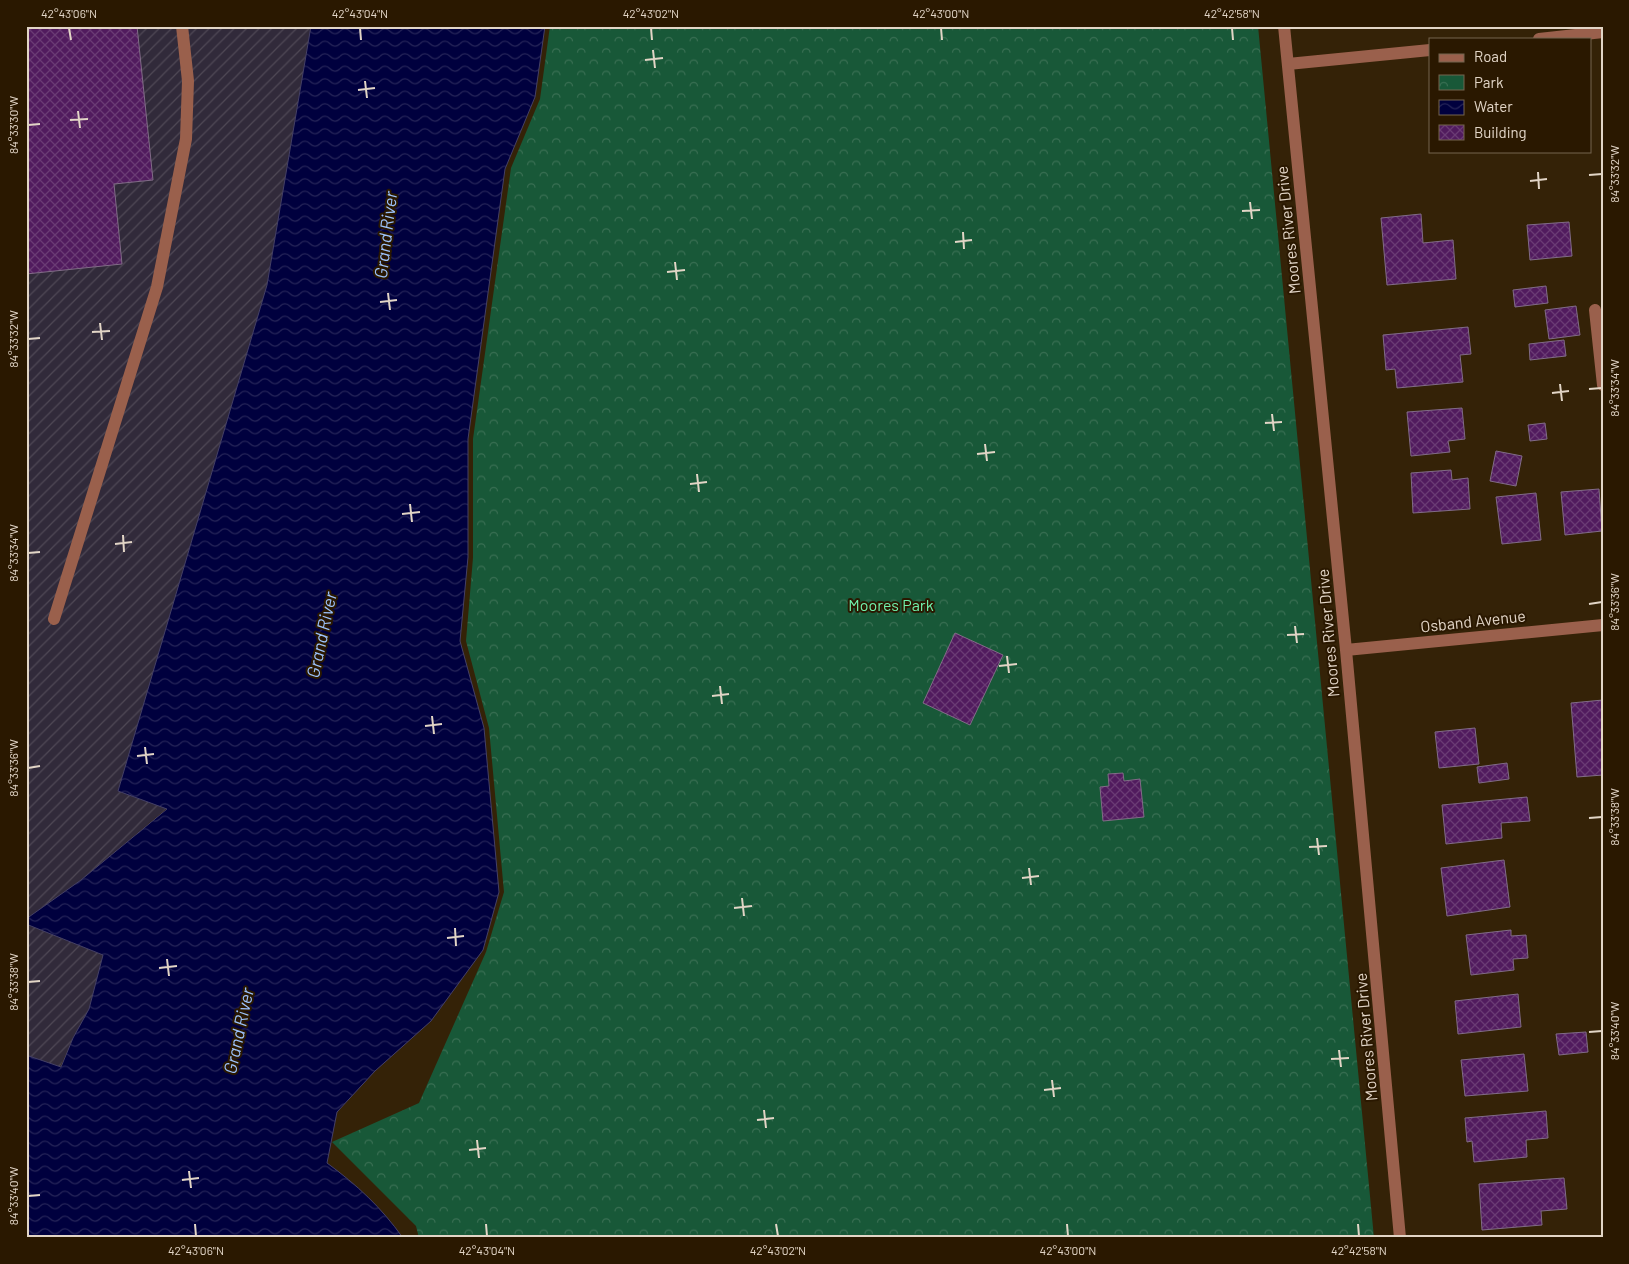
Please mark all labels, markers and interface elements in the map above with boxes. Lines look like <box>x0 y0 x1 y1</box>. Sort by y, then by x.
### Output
text: 42°43'06"N <box>41 6 97 20</box>
text: 42°43'04"N <box>332 6 388 20</box>
text: 42°43'02"N <box>623 6 679 20</box>
text: 42°43'00"N <box>913 6 969 20</box>
text: 42°42'58"N <box>1204 6 1260 20</box>
legend <box>1429 38 1592 152</box>
text: Road <box>1474 47 1507 65</box>
text: Park <box>1474 73 1504 91</box>
text: 84°33'30"W <box>6 96 20 154</box>
text: Water <box>1474 97 1513 115</box>
text: Building <box>1474 123 1527 141</box>
text: 84°33'32"W <box>1607 145 1621 203</box>
street label: Moores River Drive <box>1271 165 1304 295</box>
water label: Grand River <box>369 189 401 280</box>
text: 84°33'32"W <box>6 310 20 368</box>
text: 84°33'34"W <box>1607 359 1621 417</box>
text: 84°33'34"W <box>6 524 20 582</box>
street label: Moores River Drive <box>1312 568 1343 698</box>
text: 84°33'36"W <box>1607 573 1621 631</box>
water label: Grand River <box>301 589 341 680</box>
park label: Moores Park <box>848 595 934 614</box>
street label: Osband Avenue <box>1419 606 1527 635</box>
text: 84°33'36"W <box>6 739 20 797</box>
text: 84°33'38"W <box>1607 788 1621 846</box>
text: 84°33'38"W <box>6 953 20 1011</box>
street label: Moores River Drive <box>1350 972 1381 1102</box>
water label: Grand River <box>218 985 258 1076</box>
text: 84°33'40"W <box>1607 1001 1621 1060</box>
text: 84°33'40"W <box>6 1166 20 1225</box>
text: 42°43'06"N <box>168 1243 224 1257</box>
text: 42°43'04"N <box>459 1243 515 1257</box>
text: 42°43'02"N <box>750 1243 806 1257</box>
text: 42°43'00"N <box>1040 1243 1096 1257</box>
text: 42°42'58"N <box>1331 1243 1387 1257</box>

